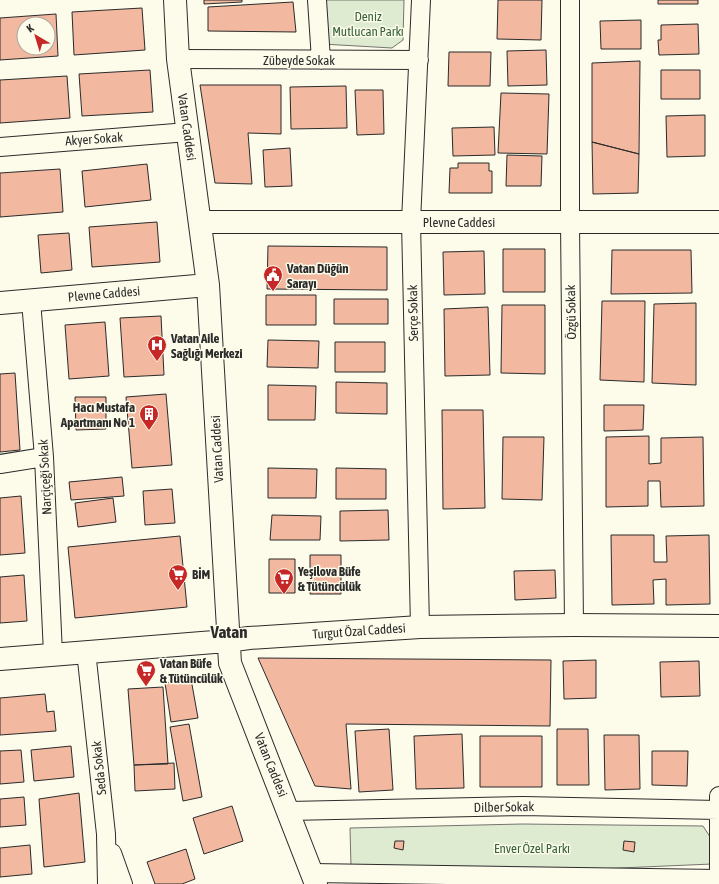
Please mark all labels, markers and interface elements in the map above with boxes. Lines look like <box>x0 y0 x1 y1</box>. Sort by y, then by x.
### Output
park label: Deniz Mutlucan Parkı <box>332 9 404 39</box>
north arrow <box>16 16 56 56</box>
text: K <box>24 21 36 35</box>
street label: Zübeyde Sokak <box>263 53 335 68</box>
street label: Vatan Caddesi <box>175 92 199 162</box>
street label: Akyer Sokak <box>65 129 124 149</box>
street label: Plevne Caddesi <box>423 215 495 230</box>
place label: Vatan Düğün Sarayı <box>286 261 349 291</box>
public building icon: Vatan Düğün Sarayı <box>262 264 284 292</box>
street label: Plevne Caddesi <box>67 283 141 305</box>
street label: Serçe Sokak <box>405 284 421 342</box>
street label: Özgü Sokak <box>563 284 579 340</box>
place label: Vatan Aile Sağlığı Merkezi <box>170 331 242 361</box>
hospital icon: Vatan Aile Sağlığı Merkezi <box>146 334 168 362</box>
place label: Hacı Mustafa Apartmanı No 1 <box>60 400 135 430</box>
building icon: Hacı Mustafa Apartmanı No 1 <box>138 403 160 431</box>
street label: Vatan Caddesi <box>208 415 226 483</box>
street label: Narçiçeği Sokak <box>36 439 54 515</box>
supermarket icon: BİM <box>167 563 189 591</box>
place label: Yeşilova Büfe & Tütüncülük <box>297 564 361 594</box>
place label: BİM <box>192 567 210 582</box>
supermarket icon: Yeşilova Büfe & Tütüncülük <box>273 567 295 595</box>
street label: Turgut Özal Caddesi <box>312 620 406 642</box>
district label: Vatan <box>210 622 247 642</box>
place label: Vatan Büfe & Tütüncülük <box>159 656 223 686</box>
supermarket icon: Vatan Büfe & Tütüncülük <box>135 659 157 687</box>
street label: Vatan Caddesi <box>251 731 291 799</box>
street label: Seda Sokak <box>89 740 109 796</box>
street label: Dilber Sokak <box>474 799 535 815</box>
park label: Enver Özel Parkı <box>494 841 570 856</box>

